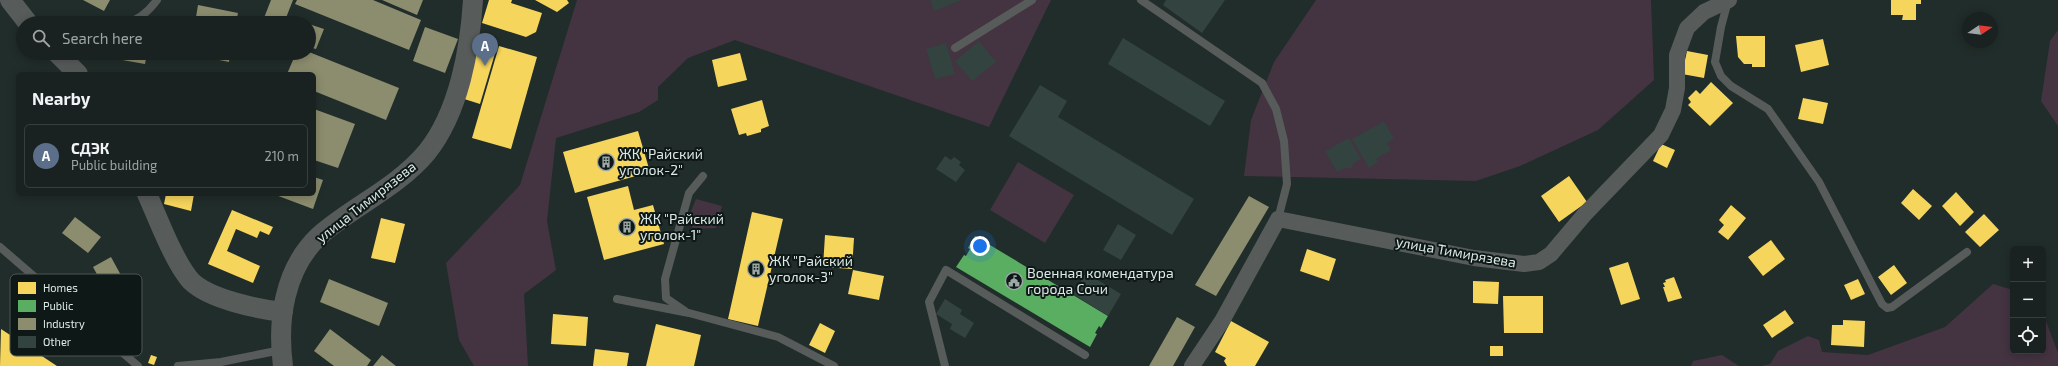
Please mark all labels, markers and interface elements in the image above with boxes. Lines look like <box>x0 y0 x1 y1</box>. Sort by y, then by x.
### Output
north arrow <box>1962 12 1998 48</box>
search box <box>16 16 316 60</box>
icon: search <box>30 27 52 49</box>
text: Search here <box>62 29 143 47</box>
pin: A <box>472 33 498 66</box>
text: Nearby <box>32 88 90 108</box>
text: СДЭК <box>71 139 109 157</box>
place label: ЖК "Райский уголок-2" <box>619 145 703 178</box>
text: A <box>42 148 50 164</box>
text: 210 m <box>264 148 299 164</box>
building icon: ЖК "Райский уголок-2" <box>596 152 616 172</box>
text: Public building <box>71 157 157 173</box>
street label: улица Тимирязева <box>312 157 419 246</box>
place label: ЖК "Райский уголок-1" <box>640 210 724 243</box>
building icon: ЖК "Райский уголок-1" <box>617 217 637 237</box>
street label: улица Тимирязева <box>1395 233 1518 270</box>
your location <box>970 236 990 256</box>
map controls <box>2010 246 2046 354</box>
button: + <box>2010 246 2046 282</box>
place label: ЖК "Райский уголок-3" <box>769 252 853 285</box>
building icon: ЖК "Райский уголок-3" <box>746 259 766 279</box>
place label: Военная комендатура города Сочи <box>1027 264 1174 297</box>
public building icon: Военная комендатура города Сочи <box>1004 271 1024 291</box>
legend <box>10 274 142 356</box>
text: Homes <box>43 281 78 294</box>
button: − <box>2010 282 2046 318</box>
text: Public <box>43 299 73 312</box>
text: Industry <box>43 317 85 330</box>
button: locate <box>2010 318 2046 354</box>
text: Other <box>43 335 72 348</box>

